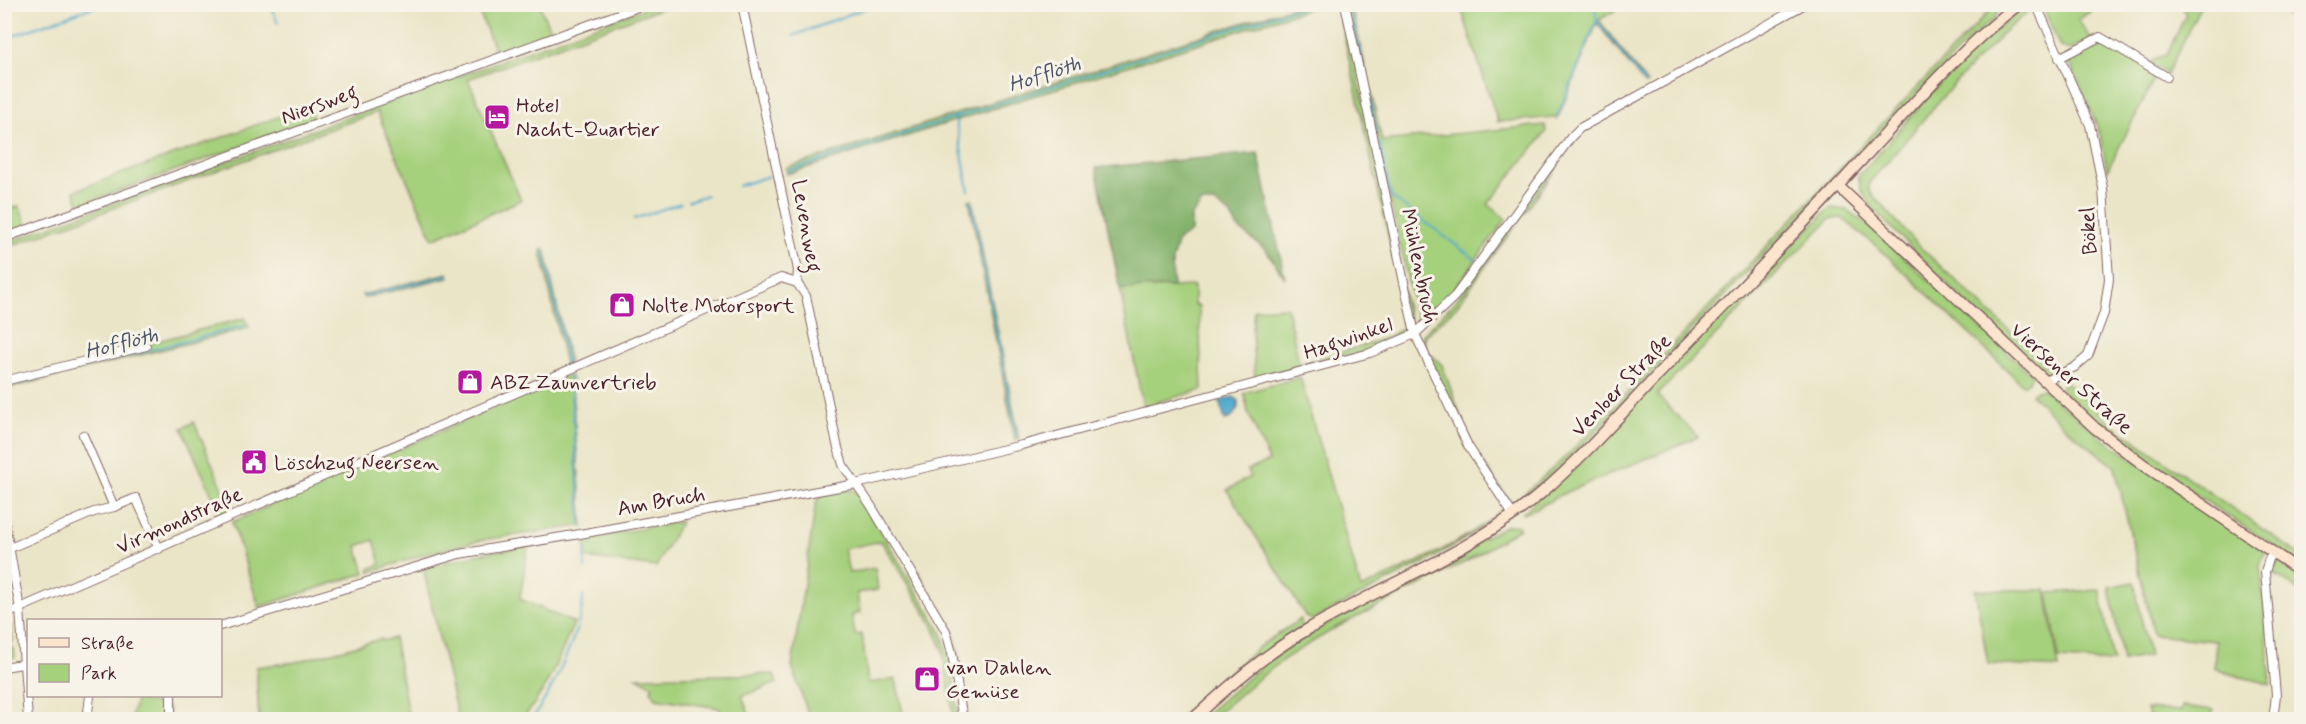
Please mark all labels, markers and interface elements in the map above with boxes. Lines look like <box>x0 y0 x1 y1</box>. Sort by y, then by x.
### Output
water label: Hofflöth <box>1005 50 1085 100</box>
street label: Niersweg <box>277 78 362 134</box>
place label: Hotel Nacht-Quartier <box>516 92 660 144</box>
hotel icon: Hotel Nacht-Quartier <box>482 102 512 132</box>
street label: Levenweg <box>782 178 828 275</box>
street label: Mühlenbruch <box>1393 206 1445 326</box>
street label: Bökel <box>2073 206 2105 256</box>
shop icon: Nolte Motorsport <box>607 290 637 320</box>
place label: Nolte Motorsport <box>642 292 795 320</box>
street label: Hagwinkel <box>1300 311 1397 369</box>
street label: Viersener Straße <box>2004 316 2138 441</box>
water label: Hofflöth <box>82 321 161 367</box>
street label: Venloer Straße <box>1565 328 1678 444</box>
shop icon: ABZ Zaunvertrieb <box>455 367 485 397</box>
place label: ABZ Zaunvertrieb <box>490 369 657 397</box>
public building icon: Löschzug Neersen <box>239 447 269 477</box>
place label: Löschzug Neersen <box>274 449 440 479</box>
street label: Am Bruch <box>615 480 707 523</box>
street label: Virmondstraße <box>112 481 247 561</box>
legend <box>27 619 222 697</box>
text: Straße <box>81 632 134 656</box>
place label: van Dahlen Gemüse <box>946 654 1052 706</box>
text: Park <box>81 662 117 686</box>
shop icon: van Dahlen Gemüse <box>912 664 942 694</box>

